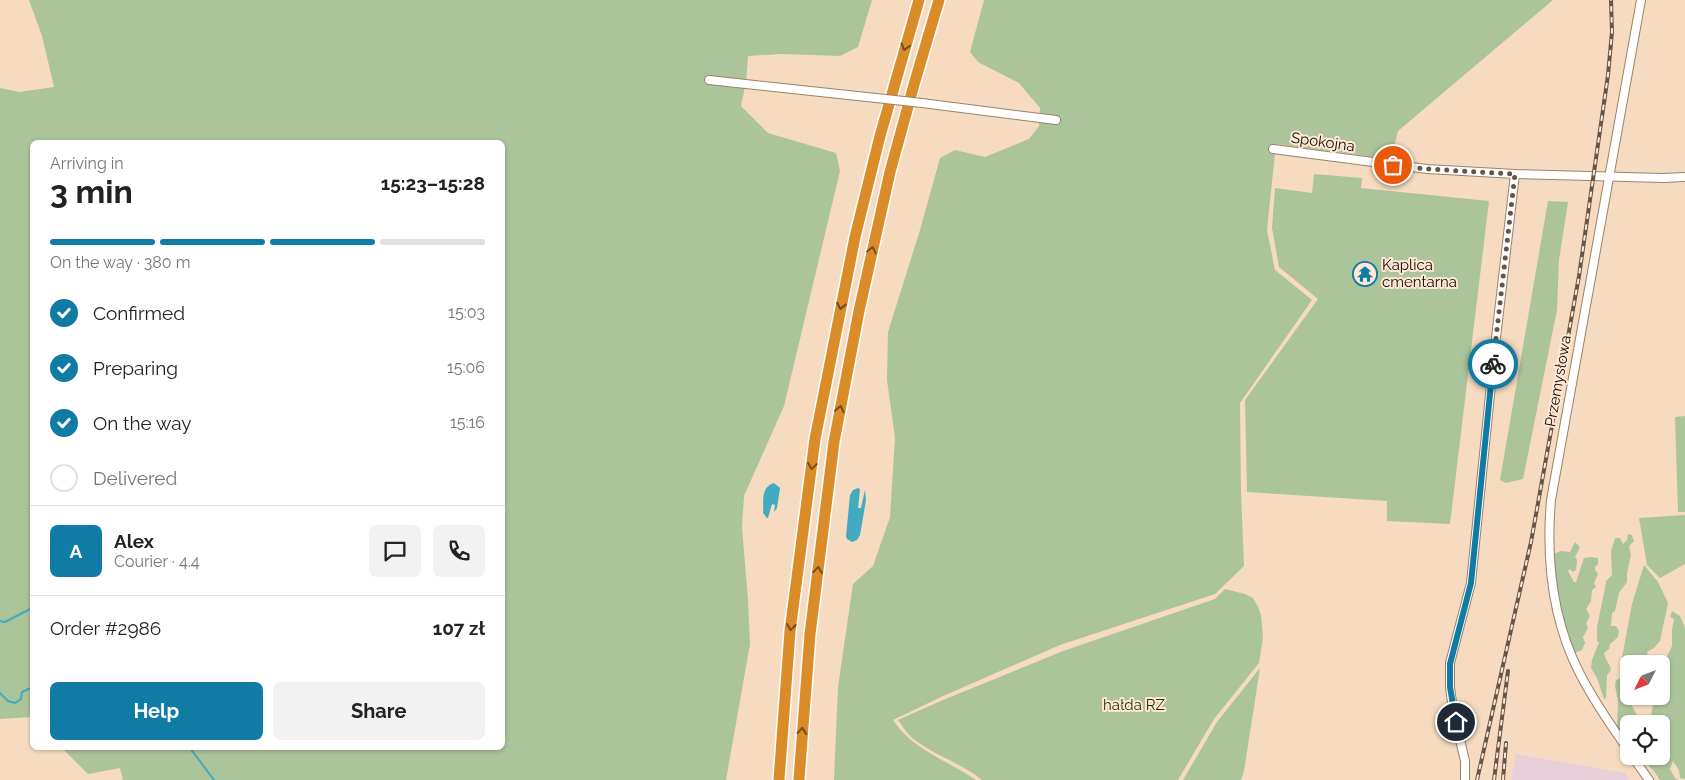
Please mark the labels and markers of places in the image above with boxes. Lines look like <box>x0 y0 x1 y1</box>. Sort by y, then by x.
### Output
pin <box>1372 144 1414 186</box>
place label: Kaplica cmentarna <box>1382 256 1457 291</box>
temple icon: Kaplica cmentarna <box>1352 261 1378 287</box>
pin <box>1435 701 1477 743</box>

